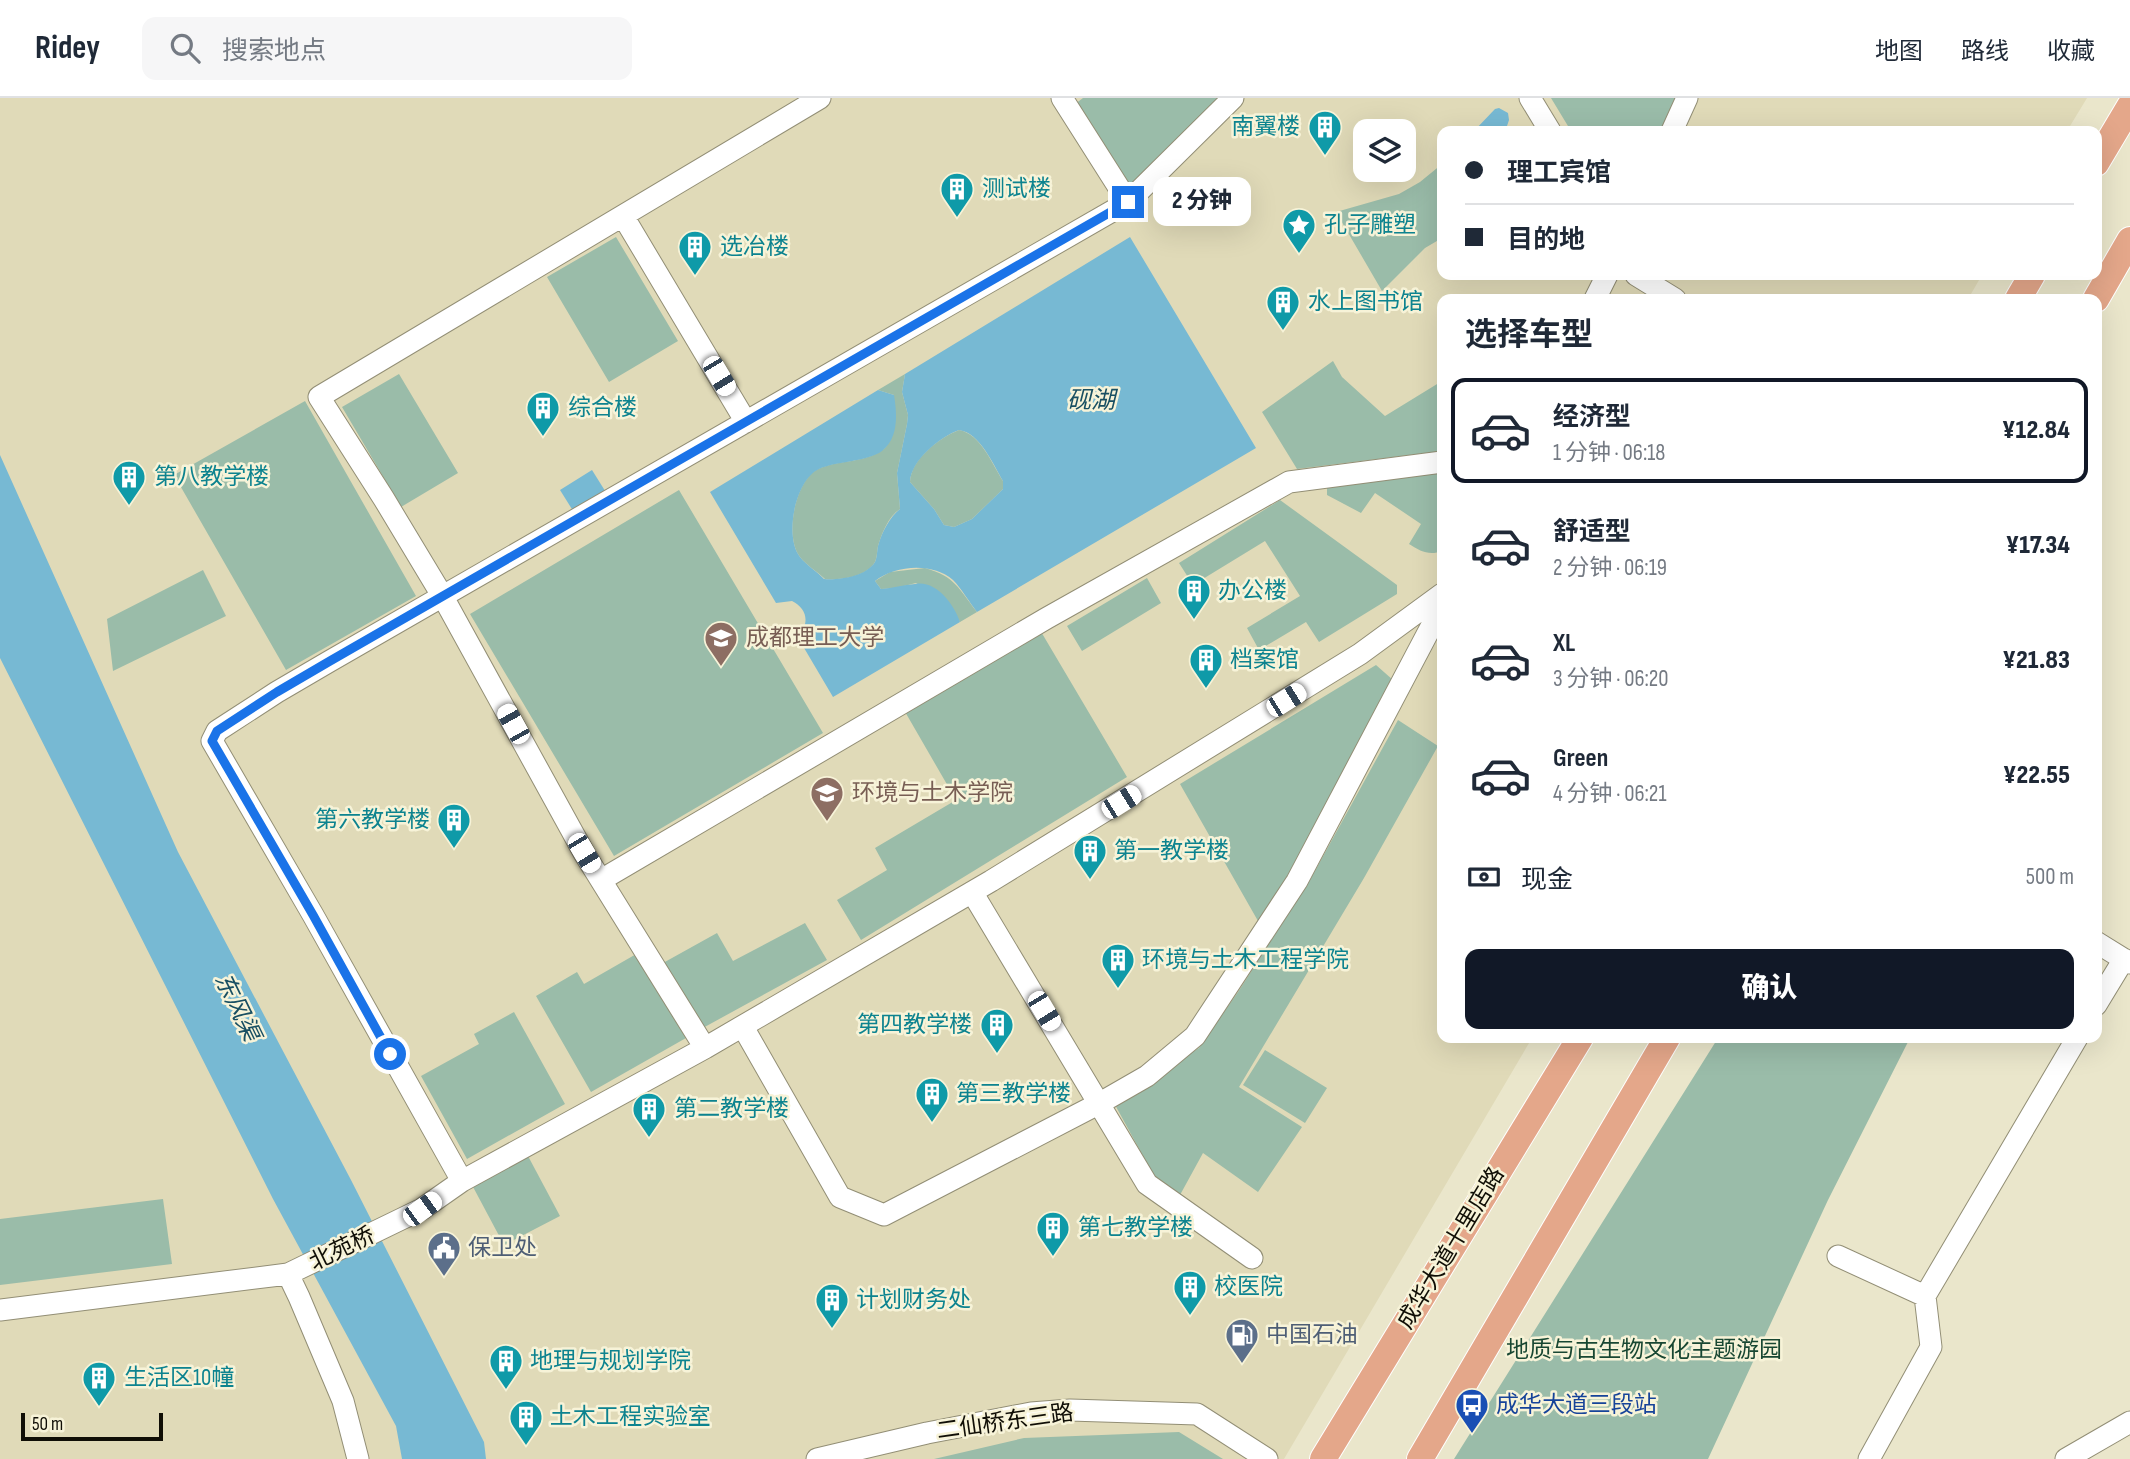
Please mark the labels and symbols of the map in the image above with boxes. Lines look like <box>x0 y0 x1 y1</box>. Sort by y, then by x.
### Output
building icon: 南翼楼 <box>1306 108 1344 157</box>
place label: 南翼楼 <box>1231 113 1300 141</box>
building icon: 测试楼 <box>938 170 976 219</box>
place label: 测试楼 <box>982 175 1051 203</box>
callout: 2 分钟 <box>1152 178 1250 226</box>
route end <box>1112 186 1144 218</box>
place icon: 孔子雕塑 <box>1280 206 1318 255</box>
place label: 孔子雕塑 <box>1324 211 1416 239</box>
building icon: 选冶楼 <box>676 228 714 277</box>
place label: 选冶楼 <box>720 233 789 261</box>
building icon: 水上图书馆 <box>1264 283 1302 332</box>
place label: 水上图书馆 <box>1308 288 1423 316</box>
car <box>700 353 739 399</box>
water label: 砚湖 <box>1067 386 1119 415</box>
building icon: 综合楼 <box>524 389 562 438</box>
place label: 综合楼 <box>568 394 637 422</box>
building icon: 第八教学楼 <box>110 458 148 507</box>
place label: 第八教学楼 <box>154 463 269 491</box>
building icon: 办公楼 <box>1175 572 1213 621</box>
place label: 办公楼 <box>1218 577 1287 605</box>
school or university icon: 成都理工大学 <box>702 619 740 668</box>
place label: 成都理工大学 <box>746 624 884 652</box>
building icon: 档案馆 <box>1187 641 1225 690</box>
place label: 档案馆 <box>1230 646 1299 674</box>
car <box>1263 680 1310 720</box>
car <box>494 701 533 747</box>
school or university icon: 环境与土木学院 <box>808 774 846 823</box>
place label: 环境与土木学院 <box>852 779 1013 807</box>
car <box>1098 782 1145 822</box>
building icon: 第六教学楼 <box>435 801 473 850</box>
place label: 第六教学楼 <box>315 806 430 834</box>
car <box>565 830 604 876</box>
building icon: 第一教学楼 <box>1071 832 1109 881</box>
place label: 第一教学楼 <box>1114 837 1229 865</box>
building icon: 环境与土木工程学院 <box>1099 941 1137 990</box>
place label: 环境与土木工程学院 <box>1142 946 1349 974</box>
water label: 东风渠 <box>208 968 267 1048</box>
car <box>1025 988 1064 1034</box>
building icon: 第四教学楼 <box>978 1006 1016 1055</box>
place label: 第四教学楼 <box>857 1011 972 1039</box>
route start <box>374 1038 406 1070</box>
building icon: 第三教学楼 <box>913 1075 951 1124</box>
place label: 第三教学楼 <box>956 1080 1071 1108</box>
building icon: 第二教学楼 <box>630 1090 668 1139</box>
place label: 第二教学楼 <box>674 1095 789 1123</box>
street label: 成华大道十里店路 <box>1392 1162 1510 1334</box>
car <box>399 1188 446 1230</box>
building icon: 第七教学楼 <box>1034 1209 1072 1258</box>
place label: 第七教学楼 <box>1078 1214 1193 1242</box>
street label: 北苑桥 <box>305 1221 379 1277</box>
public building icon: 保卫处 <box>425 1229 463 1278</box>
place label: 保卫处 <box>468 1234 537 1262</box>
building icon: 校医院 <box>1171 1268 1209 1317</box>
place label: 校医院 <box>1214 1273 1283 1301</box>
building icon: 计划财务处 <box>813 1281 851 1330</box>
place label: 计划财务处 <box>856 1286 971 1314</box>
fuel station icon: 中国石油 <box>1223 1316 1261 1365</box>
place label: 中国石油 <box>1266 1321 1358 1349</box>
park label: 地质与古生物文化主题游园 <box>1506 1336 1782 1364</box>
building icon: 地理与规划学院 <box>487 1342 525 1391</box>
place label: 地理与规划学院 <box>530 1347 691 1375</box>
building icon: 生活区10幢 <box>80 1359 118 1408</box>
place label: 生活区10幢 <box>124 1364 234 1392</box>
bus stop icon: 成华大道三段站 <box>1453 1386 1491 1435</box>
place label: 成华大道三段站 <box>1496 1391 1657 1419</box>
building icon: 土木工程实验室 <box>507 1398 545 1447</box>
street label: 二仙桥东三路 <box>935 1399 1075 1445</box>
place label: 土木工程实验室 <box>550 1403 711 1431</box>
scale bar <box>21 1410 163 1442</box>

